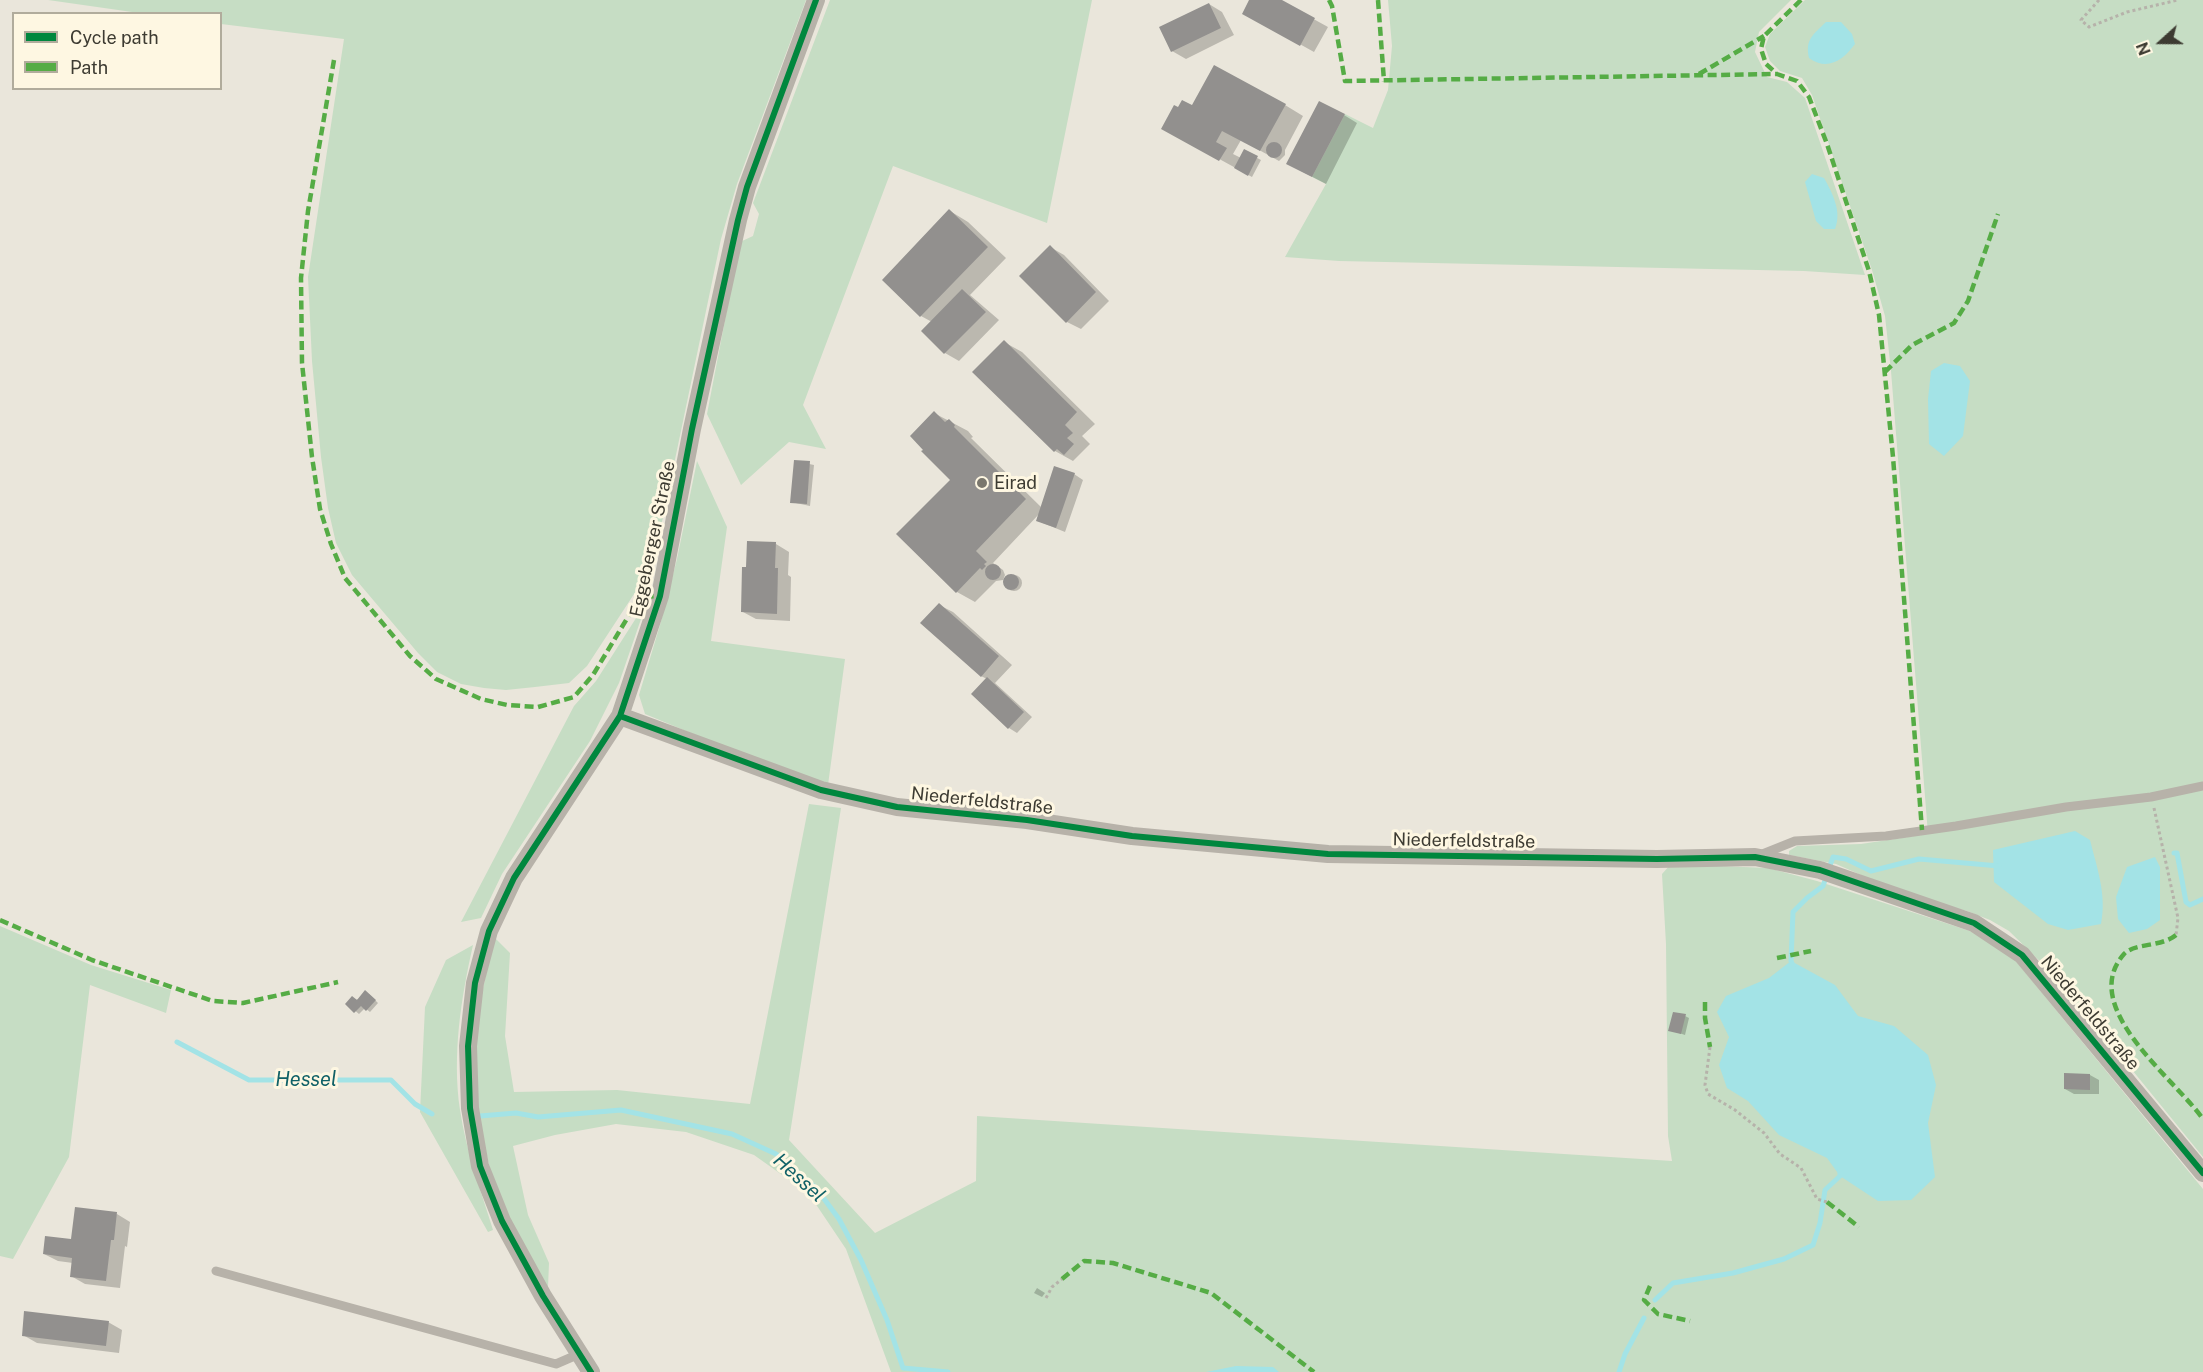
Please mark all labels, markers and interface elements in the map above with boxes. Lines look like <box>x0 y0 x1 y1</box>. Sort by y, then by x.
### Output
legend <box>12 12 222 90</box>
north arrow <box>2131 12 2191 72</box>
text: Cycle path <box>70 27 159 48</box>
text: N <box>2133 39 2155 58</box>
text: Path <box>70 57 108 78</box>
street label: Eggeberger Straße <box>626 459 680 619</box>
place label: Eirad <box>994 472 1037 494</box>
marker: Eirad <box>975 476 989 490</box>
street label: Niederfeldstraße <box>910 783 1054 819</box>
street label: Niederfeldstraße <box>1392 829 1536 853</box>
street label: Niederfeldstraße <box>2036 951 2144 1075</box>
water label: Hessel <box>275 1068 337 1092</box>
water label: Hessel <box>768 1148 830 1208</box>

